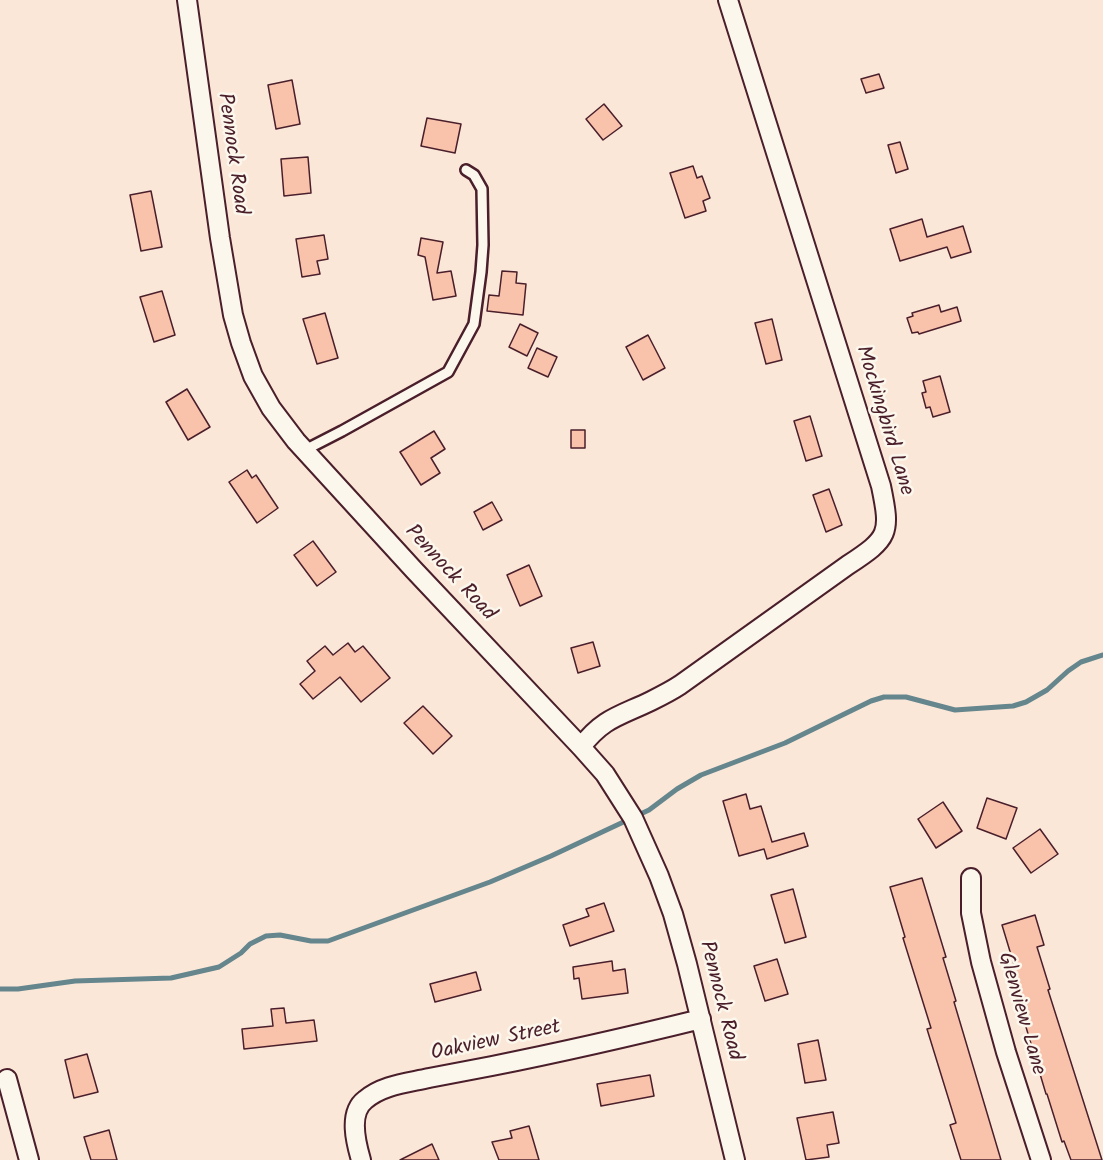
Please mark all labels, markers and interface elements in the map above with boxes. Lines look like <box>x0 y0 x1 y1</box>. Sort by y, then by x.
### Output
street label: Pennock Road <box>210 92 252 216</box>
street label: Mockingbird Lane <box>848 343 918 499</box>
street label: Pennock Road <box>398 521 500 627</box>
street label: Pennock Road <box>692 939 746 1063</box>
street label: Glenview Lane <box>990 950 1050 1078</box>
street label: Oakview Street <box>429 1016 563 1068</box>

